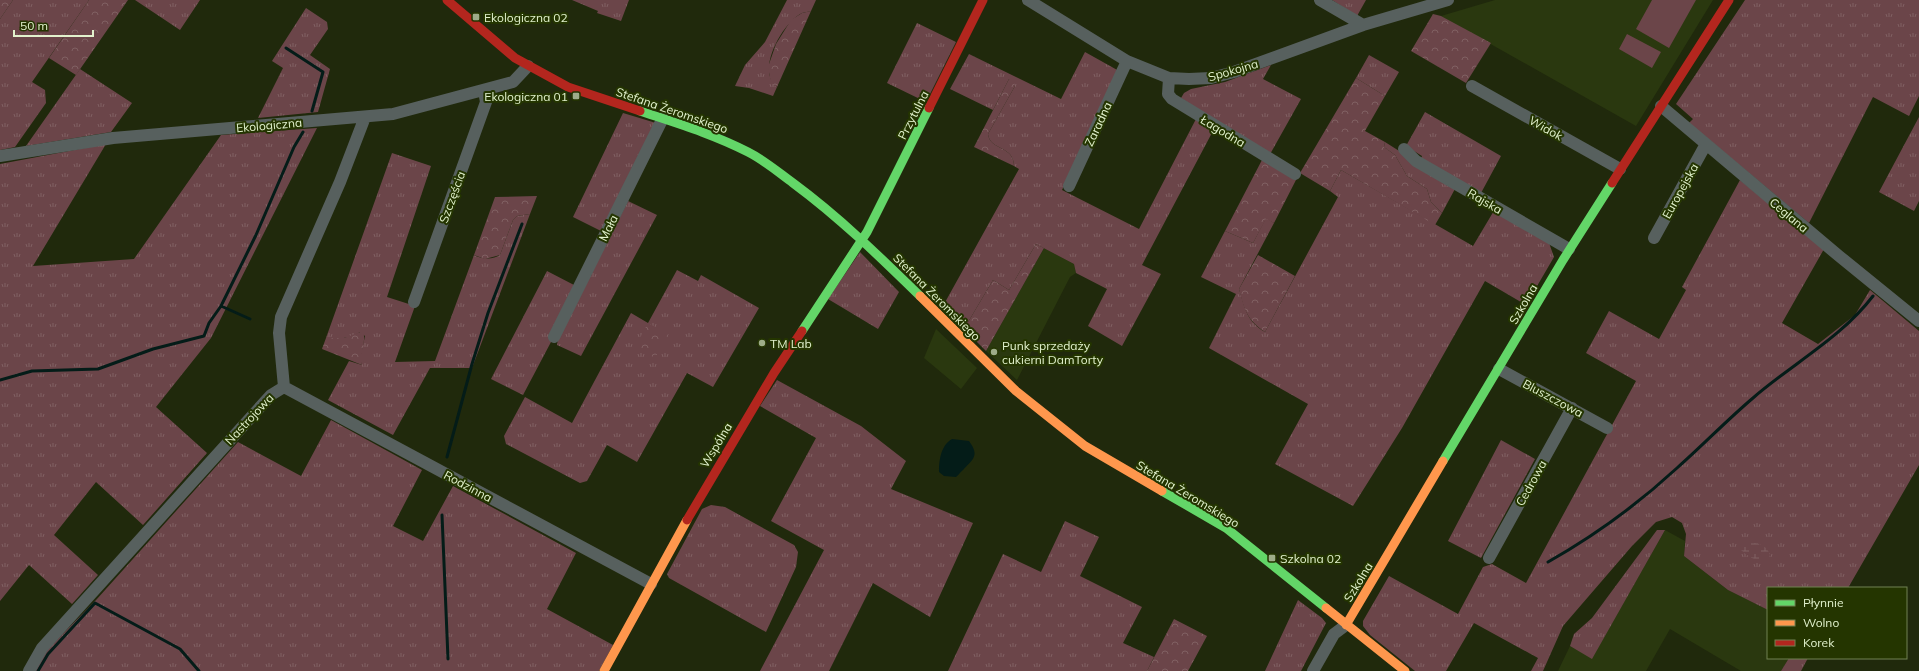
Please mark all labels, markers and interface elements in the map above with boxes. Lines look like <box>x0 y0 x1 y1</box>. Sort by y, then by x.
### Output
place label: Ekologiczna 02 <box>484 10 568 25</box>
scale bar <box>14 12 93 38</box>
marker: Ekologiczna 02 <box>471 12 481 22</box>
text: 50 m <box>20 18 48 33</box>
street label: Spokojna <box>1206 56 1260 84</box>
street label: Stefana Żeromskiego <box>614 84 730 136</box>
street label: Przytulna <box>894 88 932 142</box>
place label: Ekologiczna 01 <box>484 89 568 104</box>
marker: Ekologiczna 01 <box>571 91 581 101</box>
street label: Zaradna <box>1081 99 1115 149</box>
street label: Łagodna <box>1197 111 1248 150</box>
street label: Widok <box>1526 113 1566 144</box>
street label: Ekologiczna <box>235 115 303 135</box>
street label: Europejska <box>1659 161 1701 221</box>
street label: Szczęścia <box>436 169 468 225</box>
street label: Rajska <box>1465 185 1505 217</box>
street label: Ceglana <box>1767 195 1811 235</box>
street label: Mała <box>595 212 621 244</box>
street label: Stefana Żeromskiego <box>890 250 984 344</box>
street label: Szkolna <box>1506 281 1540 327</box>
place label: TM Lab <box>770 336 812 351</box>
marker: TM Lab <box>757 338 767 348</box>
place label: Punk sprzedaży cukierni DamTorty <box>1002 338 1104 367</box>
marker: Punk sprzedaży cukierni DamTorty <box>989 347 999 357</box>
street label: Bluszczowa <box>1520 376 1586 420</box>
street label: Nastrojowa <box>222 390 276 448</box>
street label: Wspólna <box>697 420 735 470</box>
street label: Stefana Żeromskiego <box>1134 457 1242 531</box>
street label: Cedrowa <box>1512 457 1550 509</box>
street label: Rodzinna <box>441 467 495 505</box>
place label: Szkolna 02 <box>1280 551 1341 566</box>
marker: Szkolna 02 <box>1267 553 1277 563</box>
street label: Szkolna <box>1340 559 1376 605</box>
legend <box>1767 587 1907 659</box>
text: Płynnie <box>1803 595 1844 610</box>
text: Wolno <box>1803 615 1839 630</box>
text: Korek <box>1803 635 1835 650</box>

